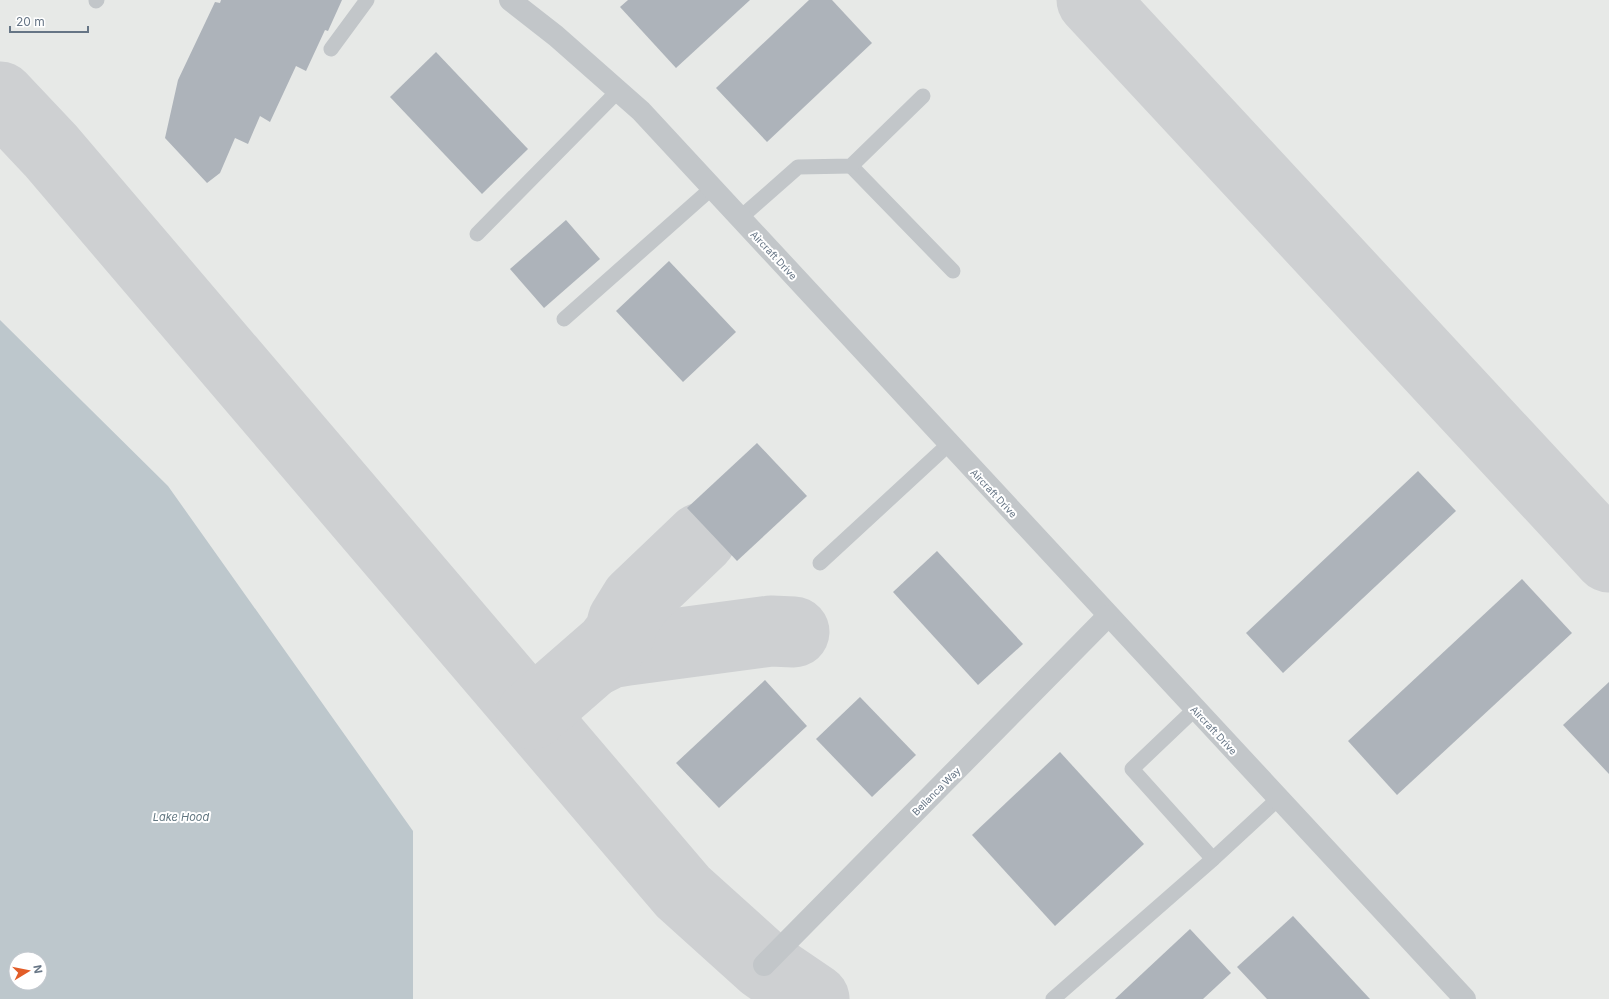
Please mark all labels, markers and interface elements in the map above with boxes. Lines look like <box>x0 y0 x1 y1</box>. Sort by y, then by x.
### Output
scale bar <box>10 8 88 34</box>
text: 20 m <box>16 14 45 29</box>
street label: Aircraft Drive <box>748 228 800 282</box>
street label: Aircraft Drive <box>968 466 1020 520</box>
street label: Aircraft Drive <box>1188 703 1240 757</box>
street label: Bellanca Way <box>909 764 963 818</box>
water label: Lake Hood <box>153 810 209 824</box>
north arrow <box>8 951 48 991</box>
text: N <box>30 964 45 975</box>

